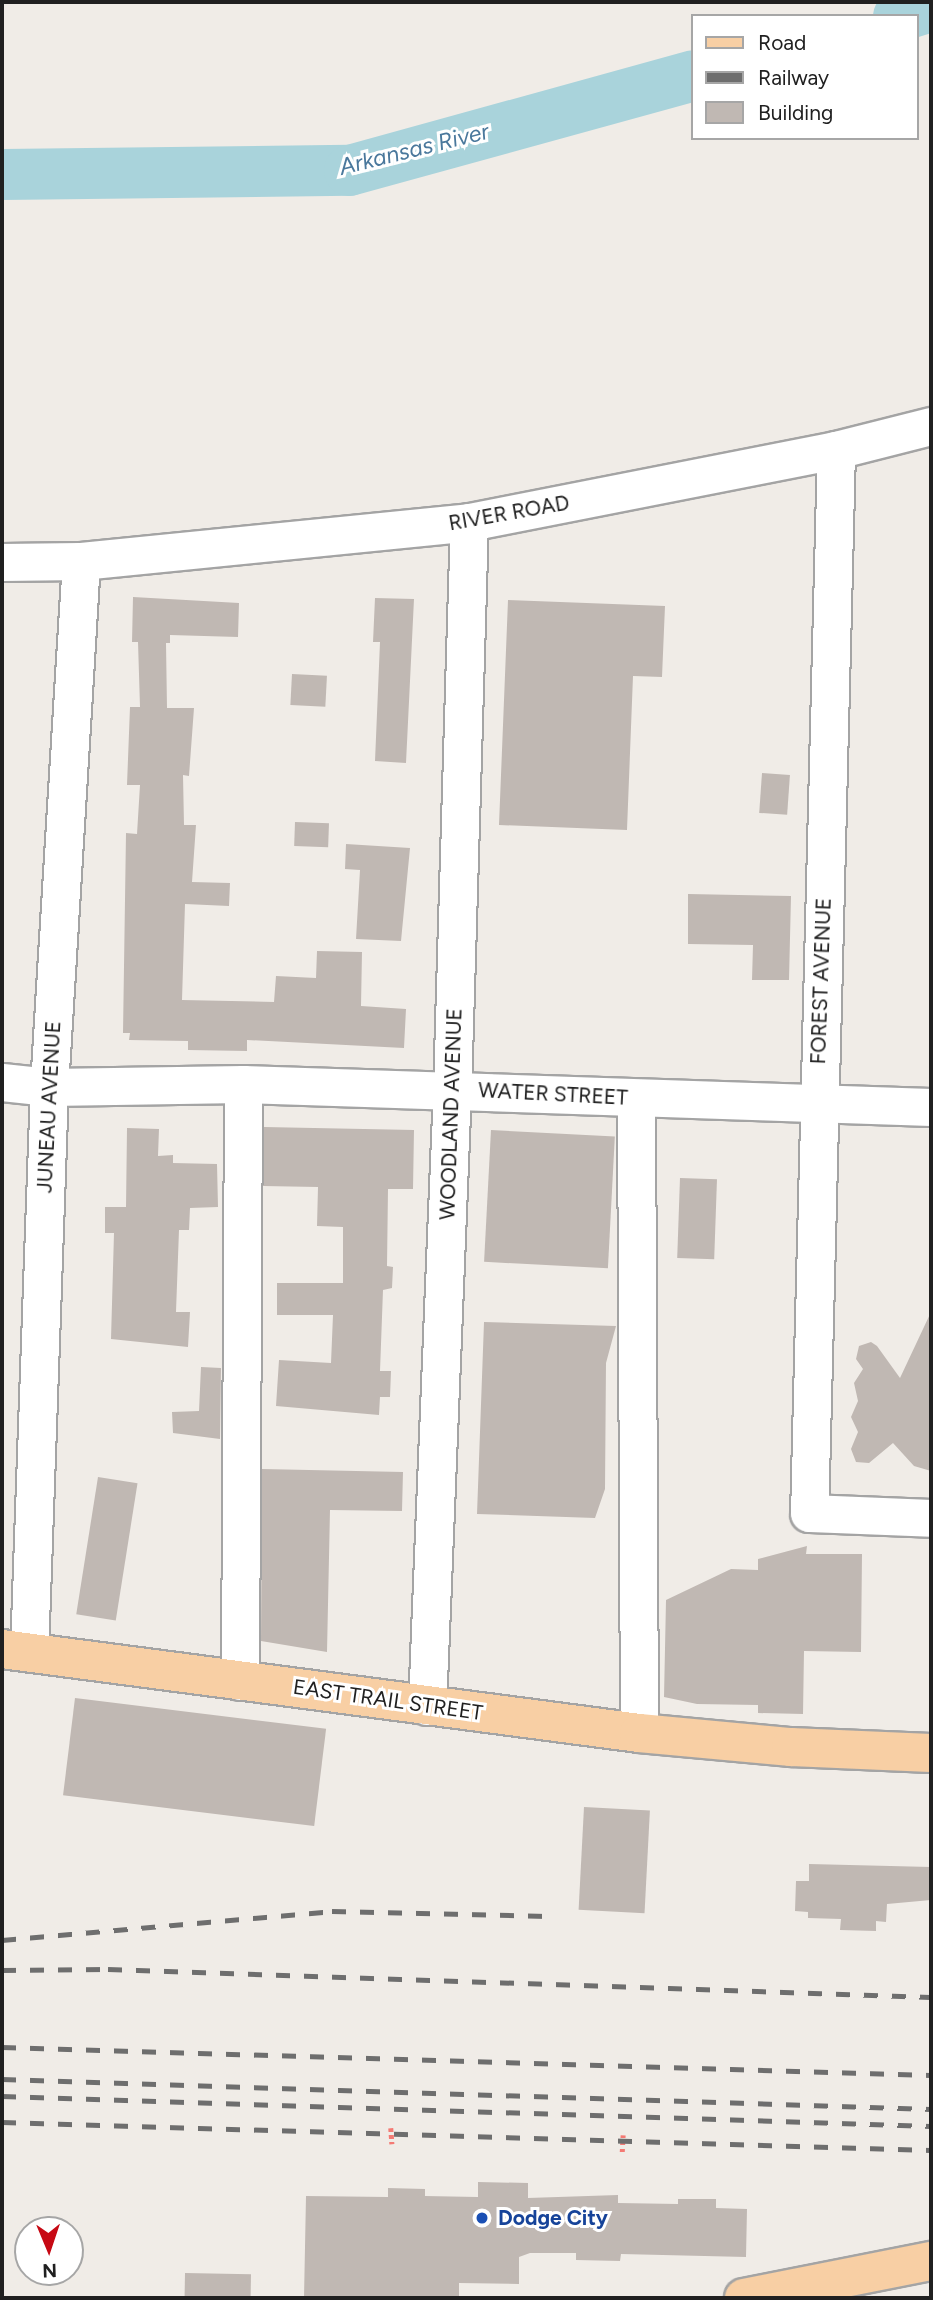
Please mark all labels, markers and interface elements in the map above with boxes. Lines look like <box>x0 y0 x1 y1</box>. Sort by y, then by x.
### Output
legend <box>692 14 919 140</box>
text: Road <box>758 30 806 55</box>
text: Railway <box>758 65 829 90</box>
text: Building <box>758 100 833 125</box>
water label: Arkansas River <box>336 117 492 181</box>
street label: RIVER ROAD <box>447 490 571 536</box>
street label: FOREST AVENUE <box>805 897 837 1065</box>
street label: WOODLAND AVENUE <box>435 1008 467 1220</box>
street label: JUNEAU AVENUE <box>32 1020 66 1194</box>
street label: WATER STREET <box>478 1077 628 1111</box>
street label: EAST TRAIL STREET <box>292 1674 484 1726</box>
place label: Dodge City <box>498 2205 608 2231</box>
marker: Dodge City <box>472 2208 492 2228</box>
north arrow <box>14 2216 84 2286</box>
text: N <box>42 2259 57 2282</box>

